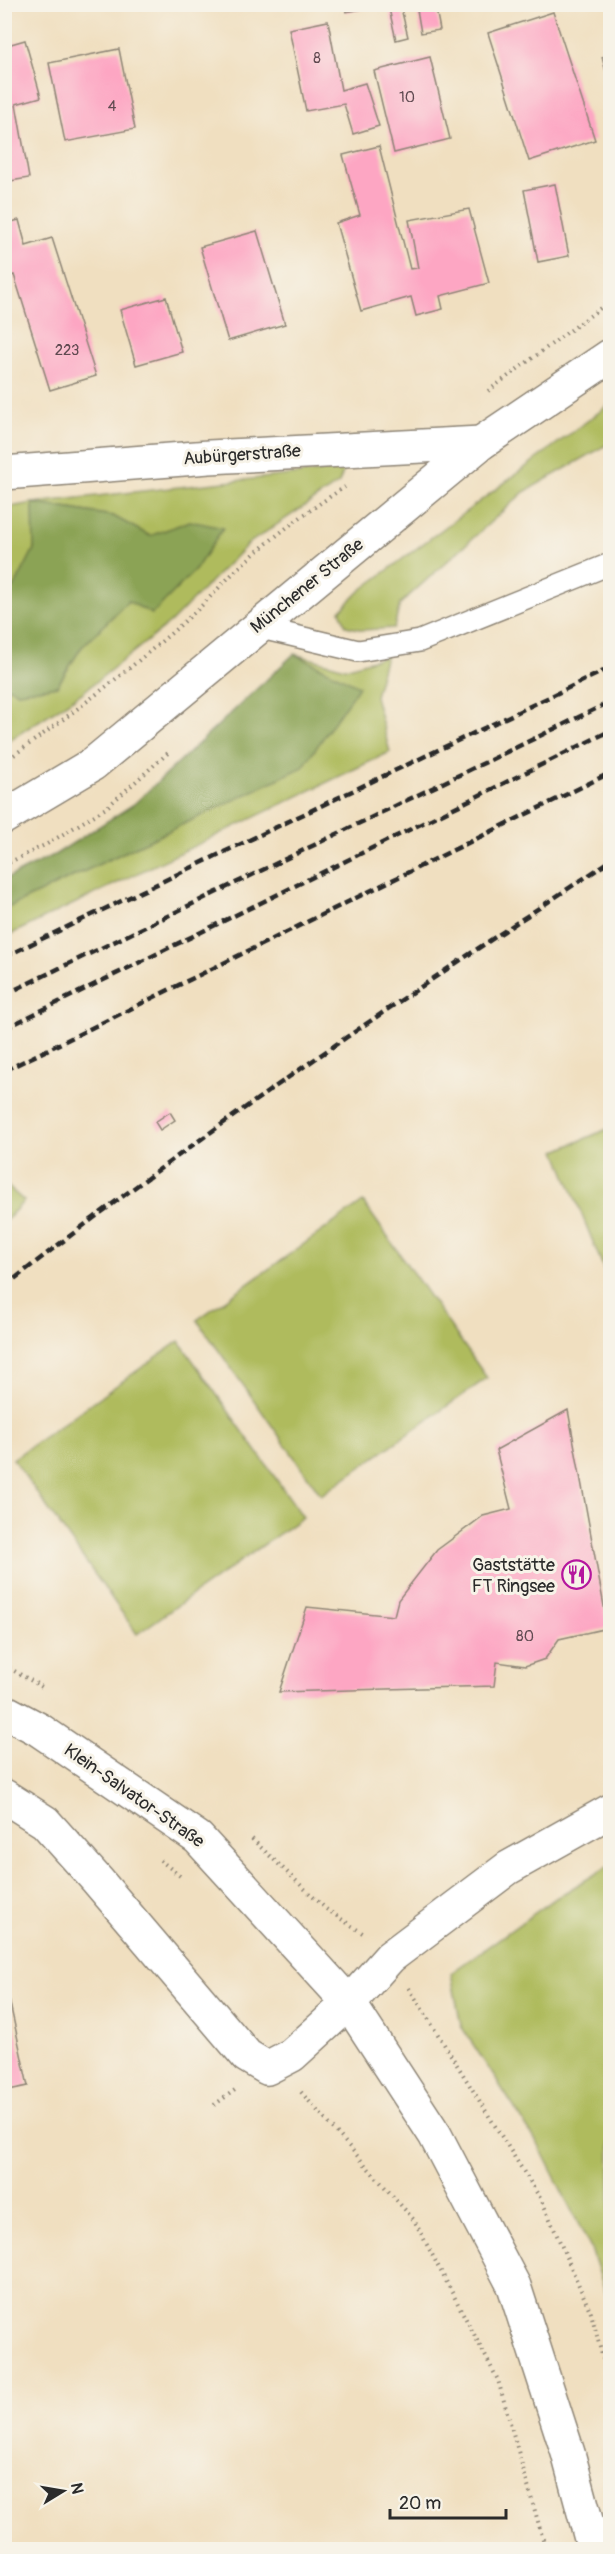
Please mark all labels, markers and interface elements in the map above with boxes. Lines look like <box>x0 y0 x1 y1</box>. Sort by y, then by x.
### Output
house number: 8 <box>313 49 321 68</box>
house number: 10 <box>399 88 415 107</box>
house number: 4 <box>108 97 117 116</box>
house number: 223 <box>55 341 79 360</box>
street label: Aubürgerstraße <box>182 439 302 471</box>
street label: Münchener Straße <box>246 533 368 639</box>
place label: Gaststätte FT Ringsee <box>472 1554 555 1598</box>
restaurant icon: Gaststätte FT Ringsee <box>560 1559 592 1591</box>
house number: 80 <box>516 1627 534 1646</box>
street label: Klein-Salvator-Straße <box>59 1739 209 1853</box>
north arrow <box>33 2461 93 2521</box>
text: N <box>66 2481 88 2496</box>
scale bar <box>390 2482 506 2520</box>
text: 20 m <box>399 2492 441 2515</box>

